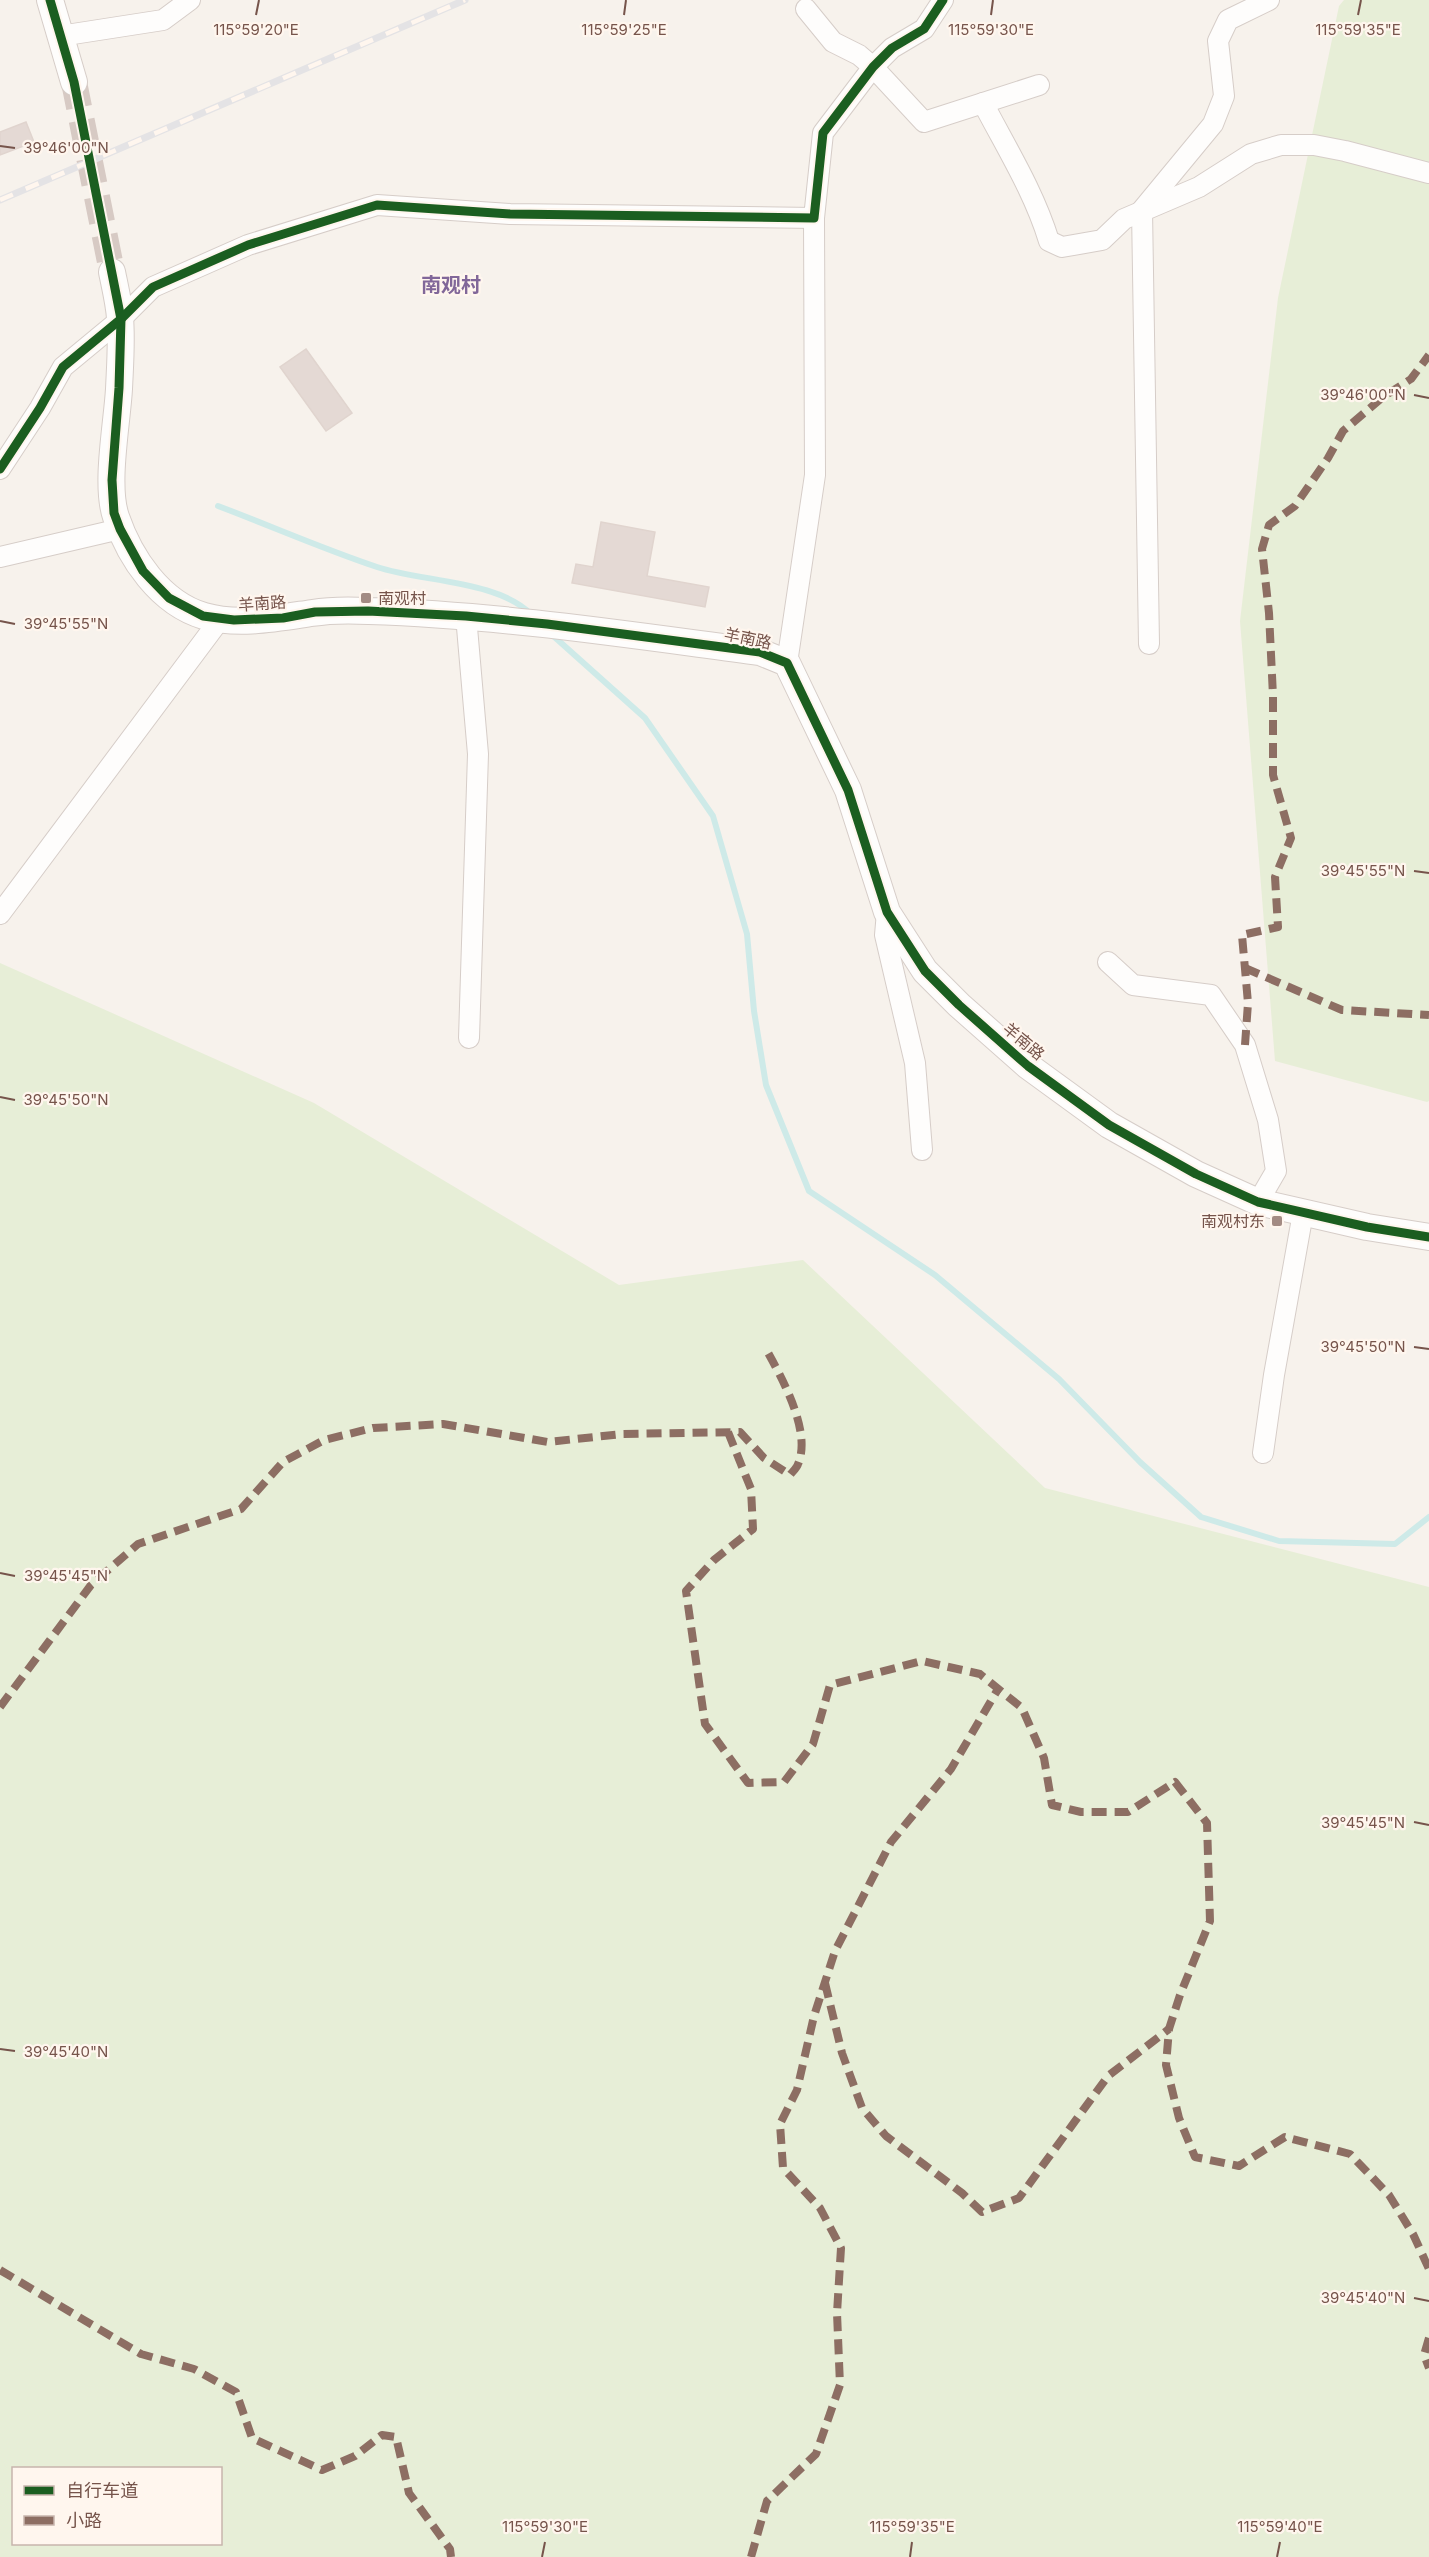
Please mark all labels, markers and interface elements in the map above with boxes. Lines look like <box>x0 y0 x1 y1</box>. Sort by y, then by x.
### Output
text: 115°59'20"E <box>213 20 299 39</box>
text: 115°59'25"E <box>581 20 667 39</box>
text: 115°59'30"E <box>948 20 1034 39</box>
text: 115°59'35"E <box>1315 20 1401 39</box>
text: 39°46'00"N <box>23 138 109 157</box>
district label: 南观村 <box>421 273 481 297</box>
text: 39°46'00"N <box>1320 385 1406 404</box>
place label: 南观村 <box>378 588 426 608</box>
street label: 羊南路 <box>237 591 287 615</box>
marker: 南观村 <box>359 591 373 605</box>
text: 39°45'55"N <box>24 614 108 633</box>
street label: 羊南路 <box>722 623 774 653</box>
text: 39°45'55"N <box>1321 861 1405 880</box>
street label: 羊南路 <box>999 1018 1049 1064</box>
text: 39°45'50"N <box>24 1090 108 1109</box>
place label: 南观村东 <box>1201 1211 1265 1231</box>
marker: 南观村东 <box>1270 1214 1284 1228</box>
text: 39°45'50"N <box>1321 1337 1405 1356</box>
text: 39°45'45"N <box>24 1566 108 1585</box>
text: 39°45'45"N <box>1321 1813 1405 1832</box>
text: 39°45'40"N <box>24 2042 108 2061</box>
text: 39°45'40"N <box>1321 2288 1405 2307</box>
legend <box>12 2467 222 2545</box>
text: 自行车道 <box>66 2480 138 2501</box>
text: 小路 <box>66 2510 102 2531</box>
text: 115°59'30"E <box>502 2517 588 2536</box>
text: 115°59'35"E <box>869 2517 955 2536</box>
text: 115°59'40"E <box>1237 2517 1323 2536</box>

